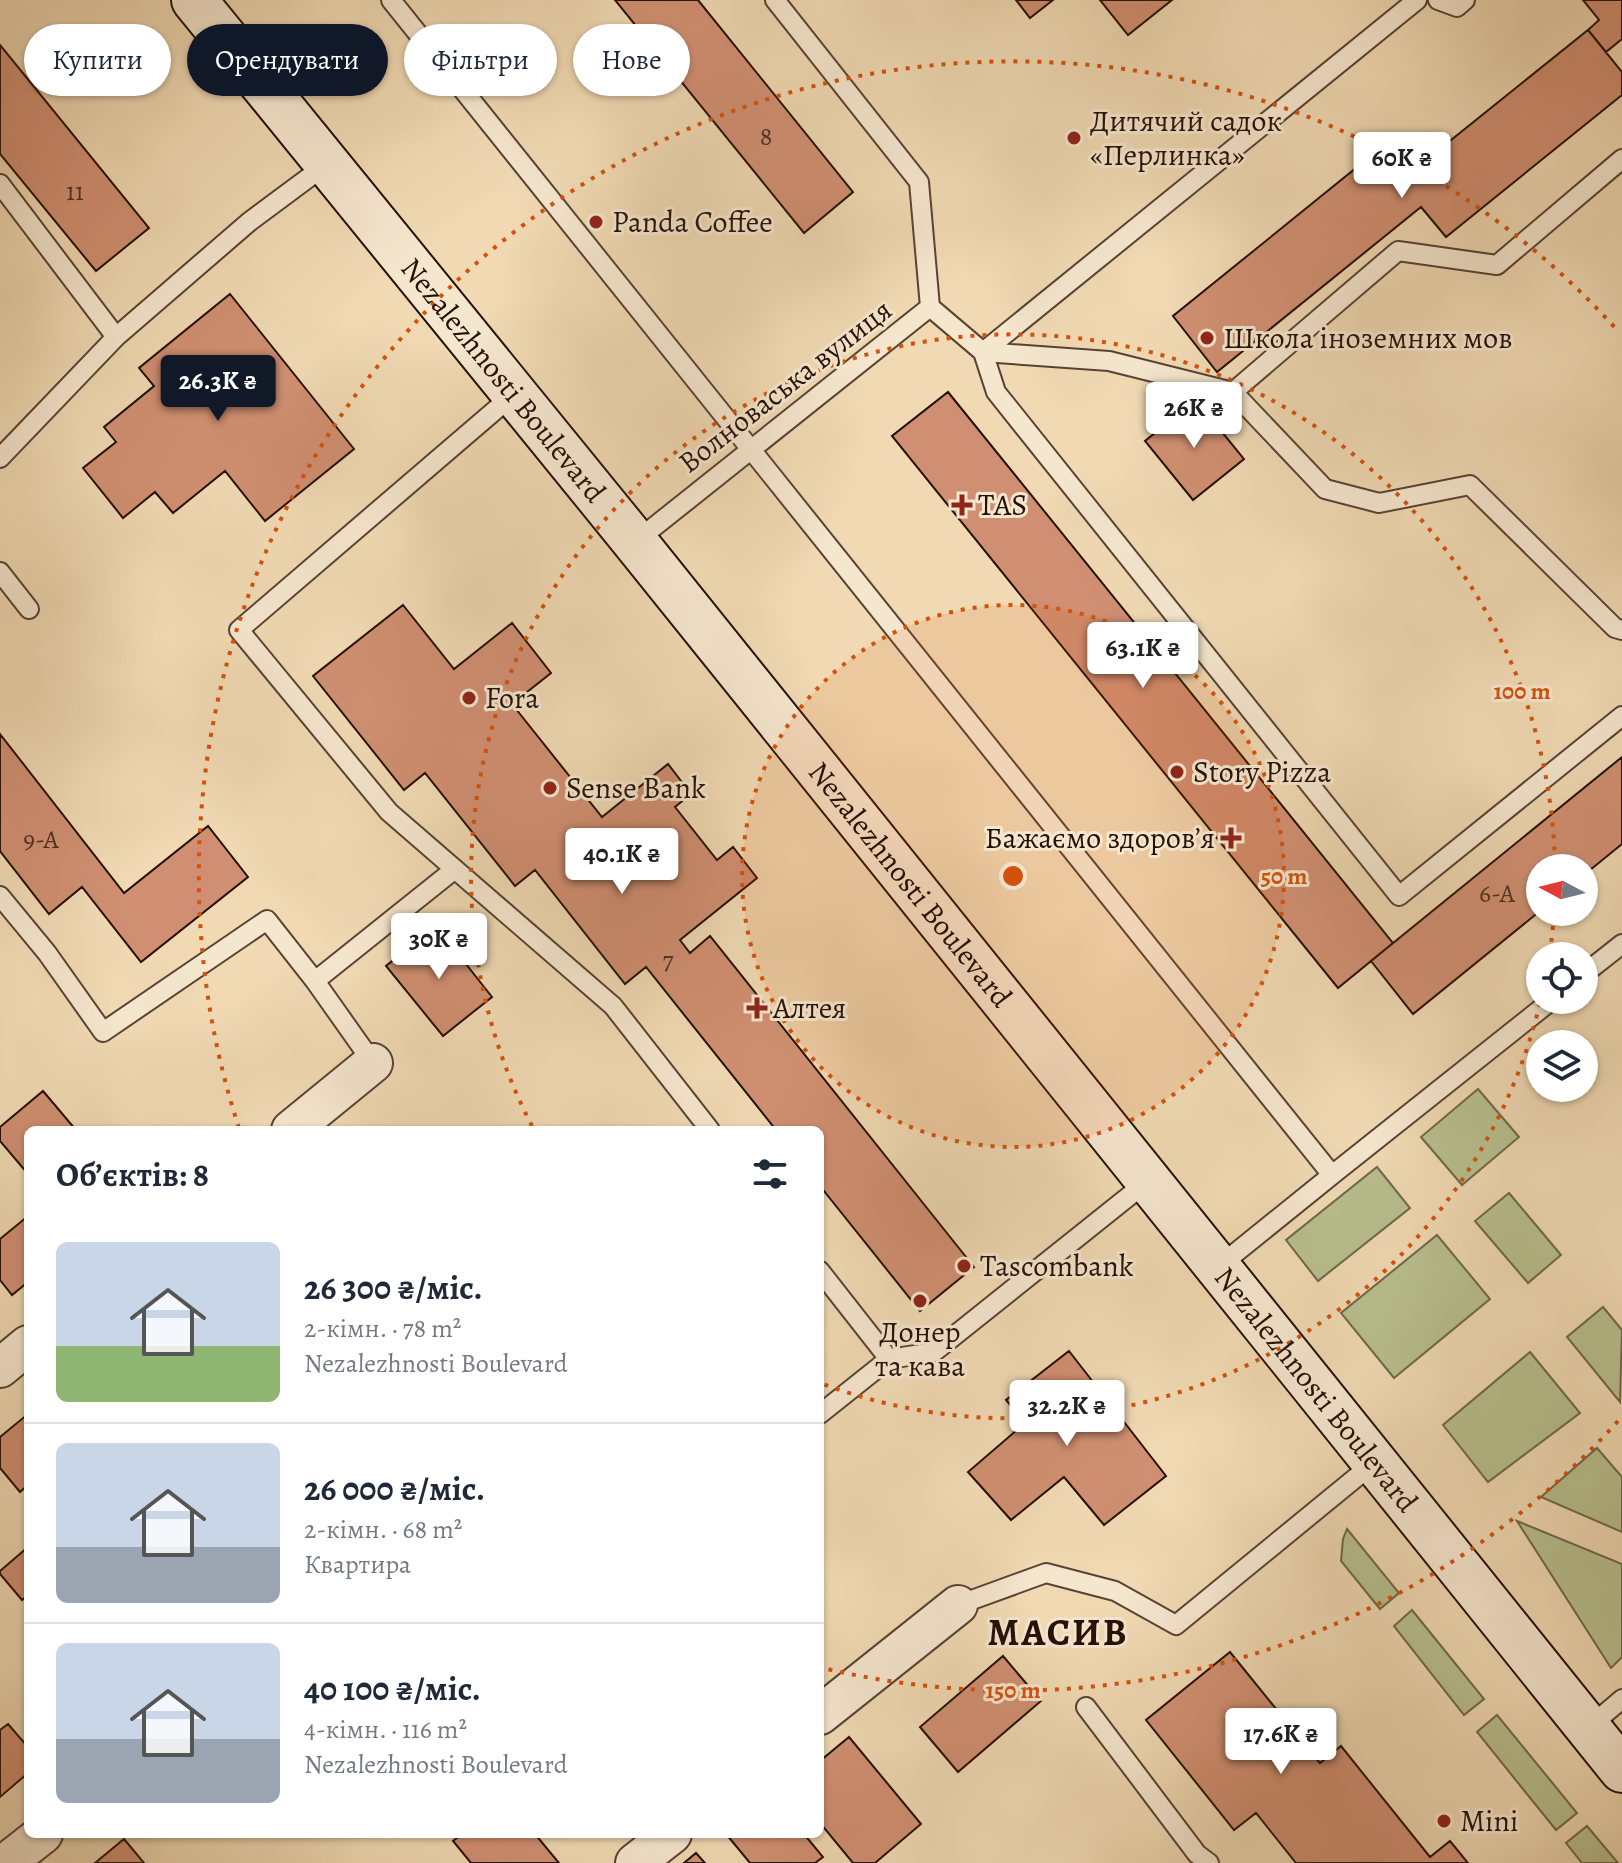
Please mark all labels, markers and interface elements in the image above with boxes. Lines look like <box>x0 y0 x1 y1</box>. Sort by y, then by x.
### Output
chip: Купити <box>24 24 171 96</box>
chip: Орендувати <box>187 24 388 96</box>
chip: Фільтри <box>404 24 557 96</box>
chip: Нове <box>573 24 690 96</box>
place label: Дитячий садок «Перлинка» <box>1090 101 1282 175</box>
house number: 8 <box>760 119 772 154</box>
marker: Дитячий садок «Перлинка» <box>1065 129 1083 147</box>
pin: 60K ₴ <box>1346 132 1458 200</box>
text: 60K ₴ <box>1372 140 1432 175</box>
house number: 11 <box>66 174 84 209</box>
place label: Panda Coffee <box>612 202 773 242</box>
marker: Panda Coffee <box>587 213 605 231</box>
street label: Nezalezhnosti Boulevard <box>392 249 615 511</box>
street label: Волноваська вулиця <box>670 290 900 482</box>
place label: Школа іноземних мов <box>1223 318 1512 358</box>
marker: Школа іноземних мов <box>1198 329 1216 347</box>
pin: 26.3K ₴ <box>144 355 292 423</box>
text: 26.3K ₴ <box>179 363 257 398</box>
pin: 26K ₴ <box>1138 382 1250 450</box>
text: 26K ₴ <box>1164 390 1224 425</box>
place label: TAS <box>978 485 1027 525</box>
marker: TAS <box>953 496 971 514</box>
pin: 63.1K ₴ <box>1069 622 1217 690</box>
text: 63.1K ₴ <box>1105 630 1181 665</box>
text: 100 m <box>1493 675 1551 707</box>
place label: Fora <box>485 678 539 718</box>
marker: Fora <box>460 689 478 707</box>
place label: Story Pizza <box>1193 752 1331 792</box>
street label: Nezalezhnosti Boulevard <box>799 753 1022 1016</box>
marker: Story Pizza <box>1168 763 1186 781</box>
place label: Sense Bank <box>566 768 706 808</box>
marker: Sense Bank <box>541 779 559 797</box>
place label: Бажаємо здоровʼя <box>985 818 1215 858</box>
house number: 9-А <box>23 822 60 857</box>
pin: 40.1K ₴ <box>548 828 696 896</box>
marker: Бажаємо здоровʼя <box>1222 829 1240 847</box>
text: 40.1K ₴ <box>583 836 661 871</box>
north arrow <box>1526 854 1598 926</box>
map controls <box>1526 854 1598 1102</box>
text: 50 m <box>1261 860 1307 892</box>
centre of rings <box>999 862 1027 890</box>
house number: 6-А <box>1479 876 1516 911</box>
pin: 30K ₴ <box>383 913 495 981</box>
text: 30K ₴ <box>409 921 469 956</box>
button: locate <box>1526 942 1598 1014</box>
house number: 7 <box>663 943 674 978</box>
place label: Алтея <box>772 988 846 1028</box>
marker: Алтея <box>748 999 766 1017</box>
button: layers <box>1526 1030 1598 1102</box>
text: Об’єктів: 8 <box>56 1151 209 1198</box>
icon: filters <box>748 1152 792 1196</box>
place label: Tascombank <box>980 1246 1134 1286</box>
marker: Tascombank <box>955 1257 973 1275</box>
street label: Nezalezhnosti Boulevard <box>1205 1258 1428 1521</box>
text: 26 300 ₴/міс. <box>304 1264 483 1311</box>
icon: home <box>120 1274 216 1370</box>
marker: Донер та кава <box>911 1292 929 1310</box>
text: 2-кімн. · 78 m² <box>304 1311 461 1346</box>
place label: Донер та кава <box>875 1312 965 1386</box>
text: Nezalezhnosti Boulevard <box>304 1346 568 1381</box>
pin: 32.2K ₴ <box>993 1380 1141 1448</box>
text: 32.2K ₴ <box>1027 1388 1107 1423</box>
text: 26 000 ₴/міс. <box>304 1465 485 1512</box>
icon: home <box>120 1475 216 1571</box>
text: 2-кімн. · 68 m² <box>304 1512 462 1547</box>
text: Квартира <box>304 1547 411 1582</box>
district label: МАСИВ <box>988 1606 1128 1658</box>
text: 40 100 ₴/міс. <box>304 1665 481 1712</box>
text: 150 m <box>985 1674 1041 1706</box>
icon: home <box>120 1675 216 1771</box>
pin: 17.6K ₴ <box>1207 1708 1355 1776</box>
text: 4-кімн. · 116 m² <box>304 1712 467 1747</box>
text: 17.6K ₴ <box>1243 1716 1319 1751</box>
text: Nezalezhnosti Boulevard <box>304 1747 568 1782</box>
place label: Mini <box>1460 1801 1518 1841</box>
marker: Mini <box>1435 1812 1453 1830</box>

